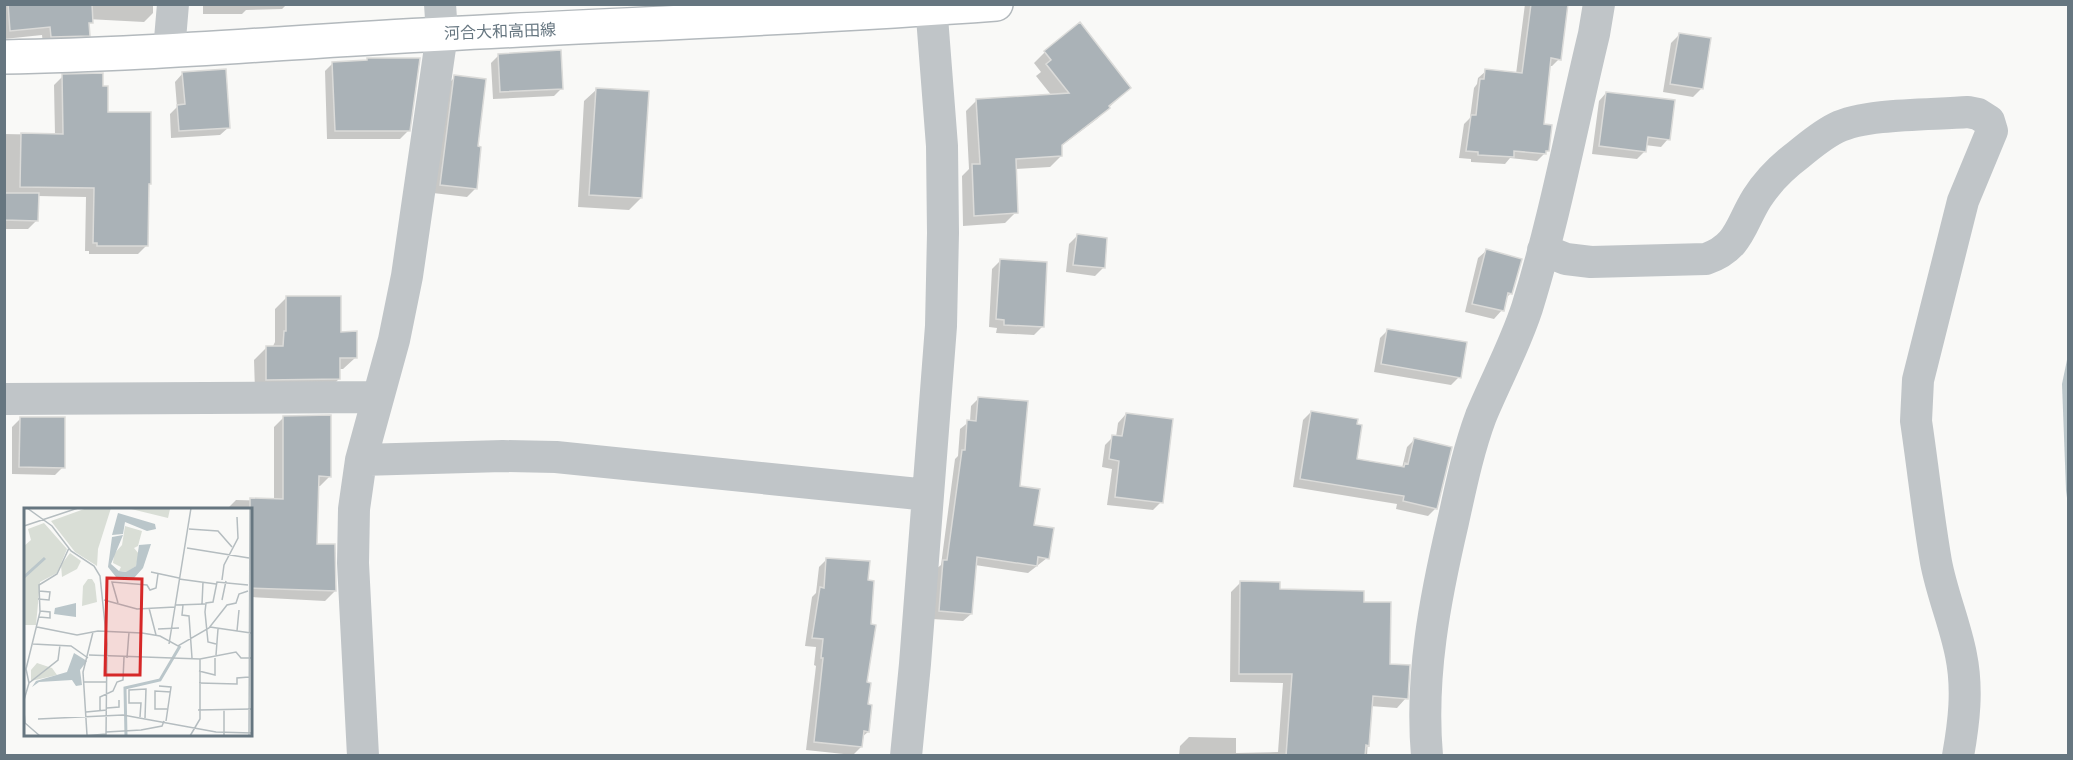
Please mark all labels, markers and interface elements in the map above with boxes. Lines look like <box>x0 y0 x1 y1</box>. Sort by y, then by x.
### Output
street label: 河合大和高田線 <box>444 19 556 45</box>
inset map <box>24 508 252 736</box>

